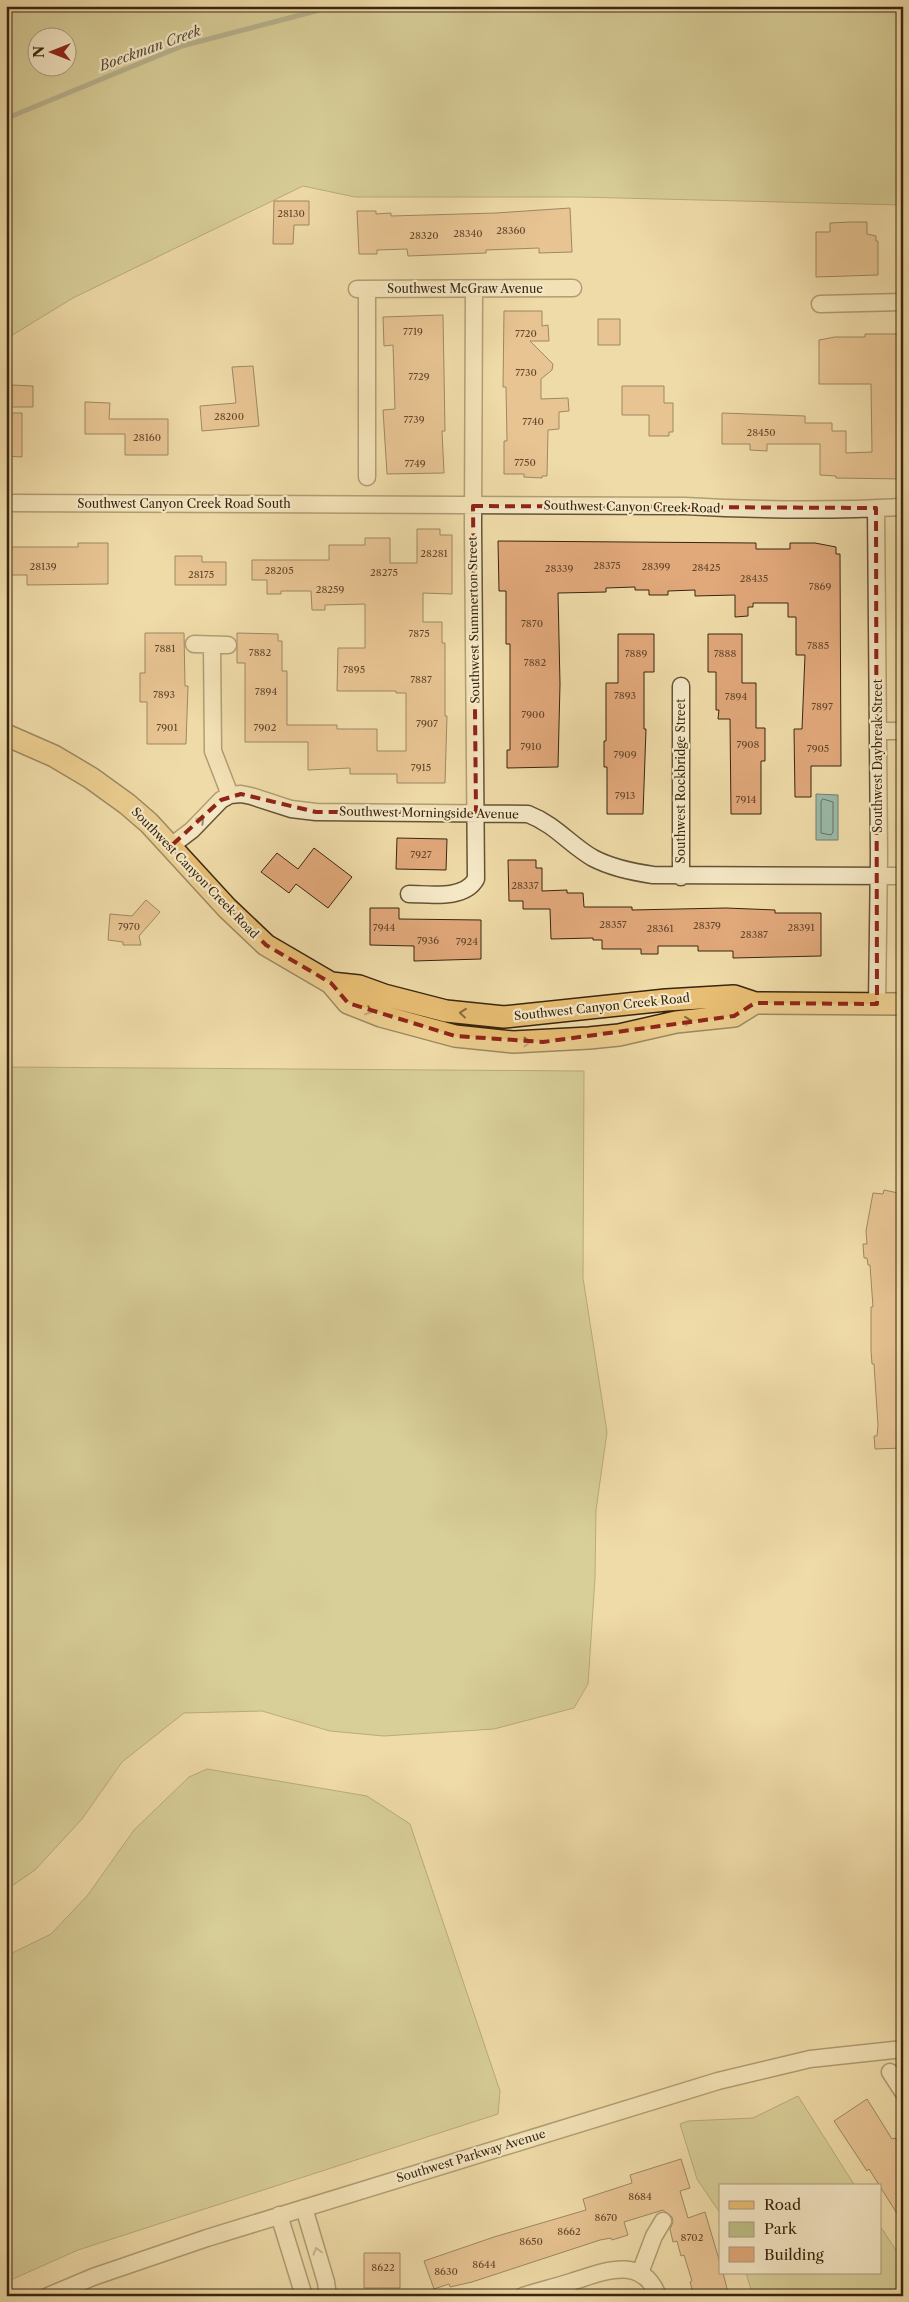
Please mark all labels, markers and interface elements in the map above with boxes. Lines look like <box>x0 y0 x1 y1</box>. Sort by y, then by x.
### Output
water label: Boeckman Creek <box>96 21 204 75</box>
north arrow <box>28 28 78 78</box>
text: N <box>30 46 48 58</box>
house number: 28130 <box>277 207 305 220</box>
house number: 28360 <box>496 224 526 237</box>
house number: 28340 <box>453 227 483 240</box>
house number: 28320 <box>409 229 439 242</box>
street label: Southwest McGraw Avenue <box>387 281 543 296</box>
house number: 7719 <box>403 325 423 338</box>
house number: 7720 <box>515 327 537 340</box>
house number: 7730 <box>515 366 537 379</box>
house number: 7729 <box>408 370 430 383</box>
house number: 28200 <box>214 410 244 423</box>
house number: 7739 <box>403 413 425 426</box>
house number: 7740 <box>522 415 544 428</box>
house number: 28450 <box>746 426 776 439</box>
house number: 28160 <box>133 431 161 444</box>
house number: 7750 <box>514 456 536 469</box>
house number: 7749 <box>404 457 426 470</box>
street label: Southwest Canyon Creek Road South <box>77 496 291 511</box>
street label: Southwest Canyon Creek Road <box>544 497 721 516</box>
street label: Southwest Summerton Street <box>465 535 482 704</box>
house number: 28281 <box>420 547 449 560</box>
house number: 28375 <box>593 559 621 572</box>
house number: 28139 <box>29 560 57 573</box>
house number: 28399 <box>642 560 671 573</box>
house number: 28425 <box>692 561 720 574</box>
house number: 28339 <box>545 562 573 575</box>
house number: 28205 <box>264 564 294 577</box>
house number: 28275 <box>370 566 398 579</box>
house number: 28175 <box>188 568 214 581</box>
house number: 28435 <box>740 572 768 585</box>
house number: 7869 <box>809 580 831 593</box>
house number: 28259 <box>316 583 344 596</box>
house number: 7870 <box>521 617 543 630</box>
house number: 7875 <box>408 627 430 640</box>
house number: 7885 <box>807 639 829 652</box>
house number: 7881 <box>155 642 176 655</box>
house number: 7882 <box>249 646 272 659</box>
house number: 7889 <box>625 647 647 660</box>
house number: 7888 <box>714 647 736 660</box>
house number: 7882 <box>524 656 547 669</box>
house number: 7895 <box>343 663 365 676</box>
house number: 7887 <box>410 673 432 686</box>
street label: Southwest Daybreak Street <box>870 678 885 833</box>
house number: 7894 <box>255 685 277 698</box>
house number: 7893 <box>153 688 175 701</box>
house number: 7893 <box>614 689 636 702</box>
house number: 7894 <box>725 690 747 703</box>
street label: Southwest Rockbridge Street <box>673 698 688 864</box>
house number: 7897 <box>811 700 833 713</box>
house number: 7900 <box>521 708 545 721</box>
house number: 7907 <box>416 717 438 730</box>
house number: 7901 <box>156 721 178 734</box>
house number: 7902 <box>254 721 277 734</box>
house number: 7908 <box>736 738 760 751</box>
house number: 7910 <box>520 740 542 753</box>
house number: 7905 <box>807 742 829 755</box>
house number: 7909 <box>614 748 637 761</box>
house number: 7915 <box>411 761 431 774</box>
house number: 7913 <box>615 789 635 802</box>
house number: 7914 <box>736 793 757 806</box>
street label: Southwest Morningside Avenue <box>339 803 519 822</box>
street label: Southwest Canyon Creek Road <box>129 804 263 942</box>
one-way arrow <box>195 817 204 826</box>
house number: 7927 <box>410 848 432 861</box>
house number: 28337 <box>511 879 539 892</box>
house number: 28357 <box>599 918 627 931</box>
house number: 28379 <box>693 919 721 932</box>
house number: 7970 <box>118 920 140 933</box>
house number: 7944 <box>373 921 395 934</box>
house number: 28391 <box>787 921 815 934</box>
house number: 28361 <box>646 922 674 935</box>
house number: 28387 <box>740 928 768 941</box>
house number: 7936 <box>417 934 439 947</box>
house number: 7924 <box>456 935 478 948</box>
street label: Southwest Canyon Creek Road <box>513 990 691 1023</box>
one-way arrow <box>364 1005 373 1015</box>
one-way arrow <box>459 1007 467 1018</box>
one-way arrow <box>684 1016 692 1027</box>
one-way arrow <box>524 1037 532 1047</box>
street label: Southwest Parkway Avenue <box>394 2126 548 2185</box>
legend <box>719 2184 882 2274</box>
house number: 8684 <box>628 2190 652 2203</box>
text: Road <box>764 2195 801 2214</box>
house number: 8670 <box>595 2211 617 2224</box>
text: Park <box>764 2219 798 2238</box>
house number: 8662 <box>557 2225 581 2238</box>
house number: 8702 <box>681 2231 704 2244</box>
house number: 8650 <box>519 2235 543 2248</box>
text: Building <box>764 2245 824 2264</box>
one-way arrow <box>312 2248 322 2256</box>
house number: 8644 <box>472 2258 496 2271</box>
house number: 8622 <box>371 2261 395 2274</box>
house number: 8630 <box>434 2265 458 2278</box>

